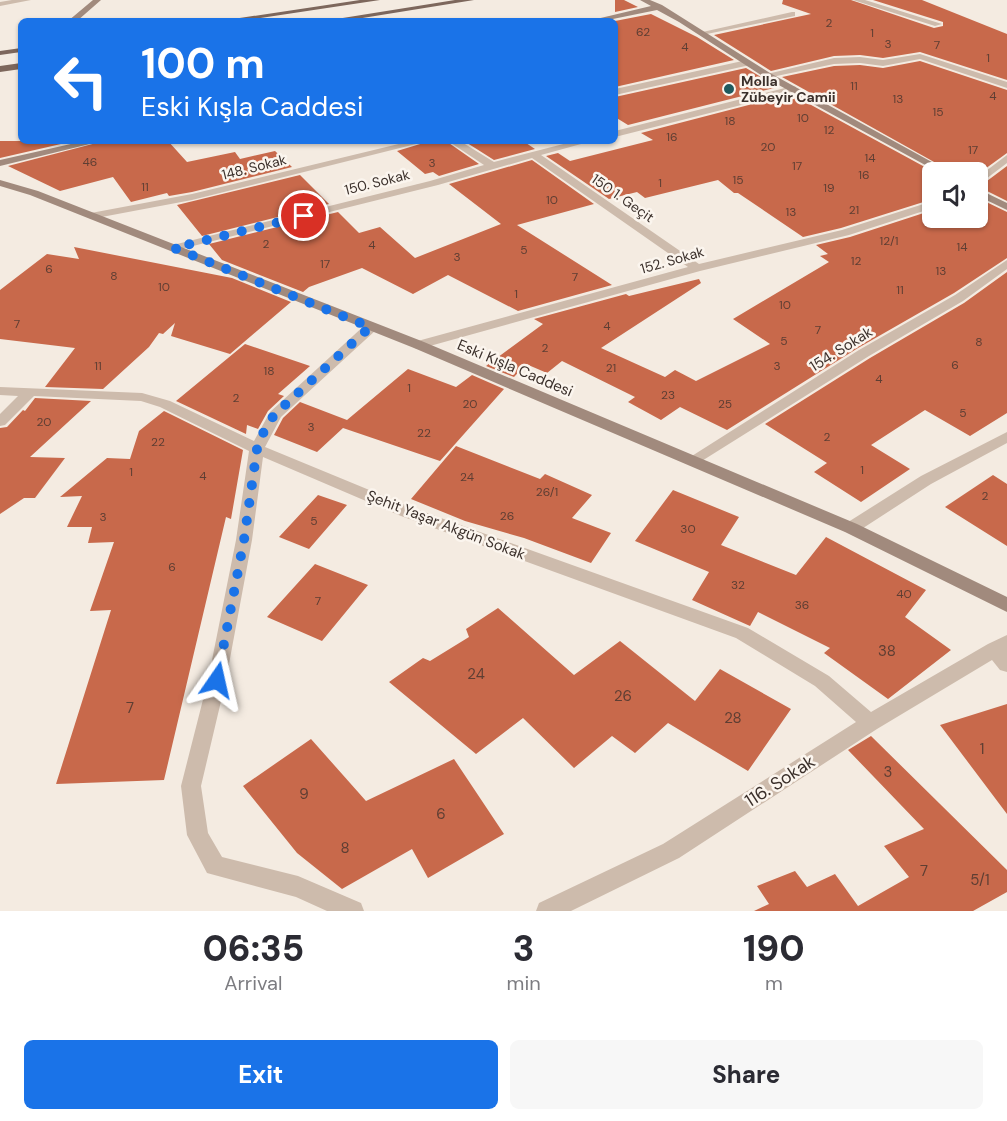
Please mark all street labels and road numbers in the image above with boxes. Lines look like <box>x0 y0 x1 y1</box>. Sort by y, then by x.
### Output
street label: 148. Sokak <box>220 150 288 184</box>
street label: 150. Sokak <box>343 165 411 199</box>
street label: 150 1. Geçit <box>588 170 658 226</box>
street label: 152. Sokak <box>638 242 706 278</box>
street label: 154. Sokak <box>806 322 877 376</box>
street label: Eski Kışla Caddesi <box>454 335 576 401</box>
street label: Şehit Yaşar Akgün Sokak <box>364 486 529 565</box>
street label: 116. Sokak <box>740 749 820 813</box>

